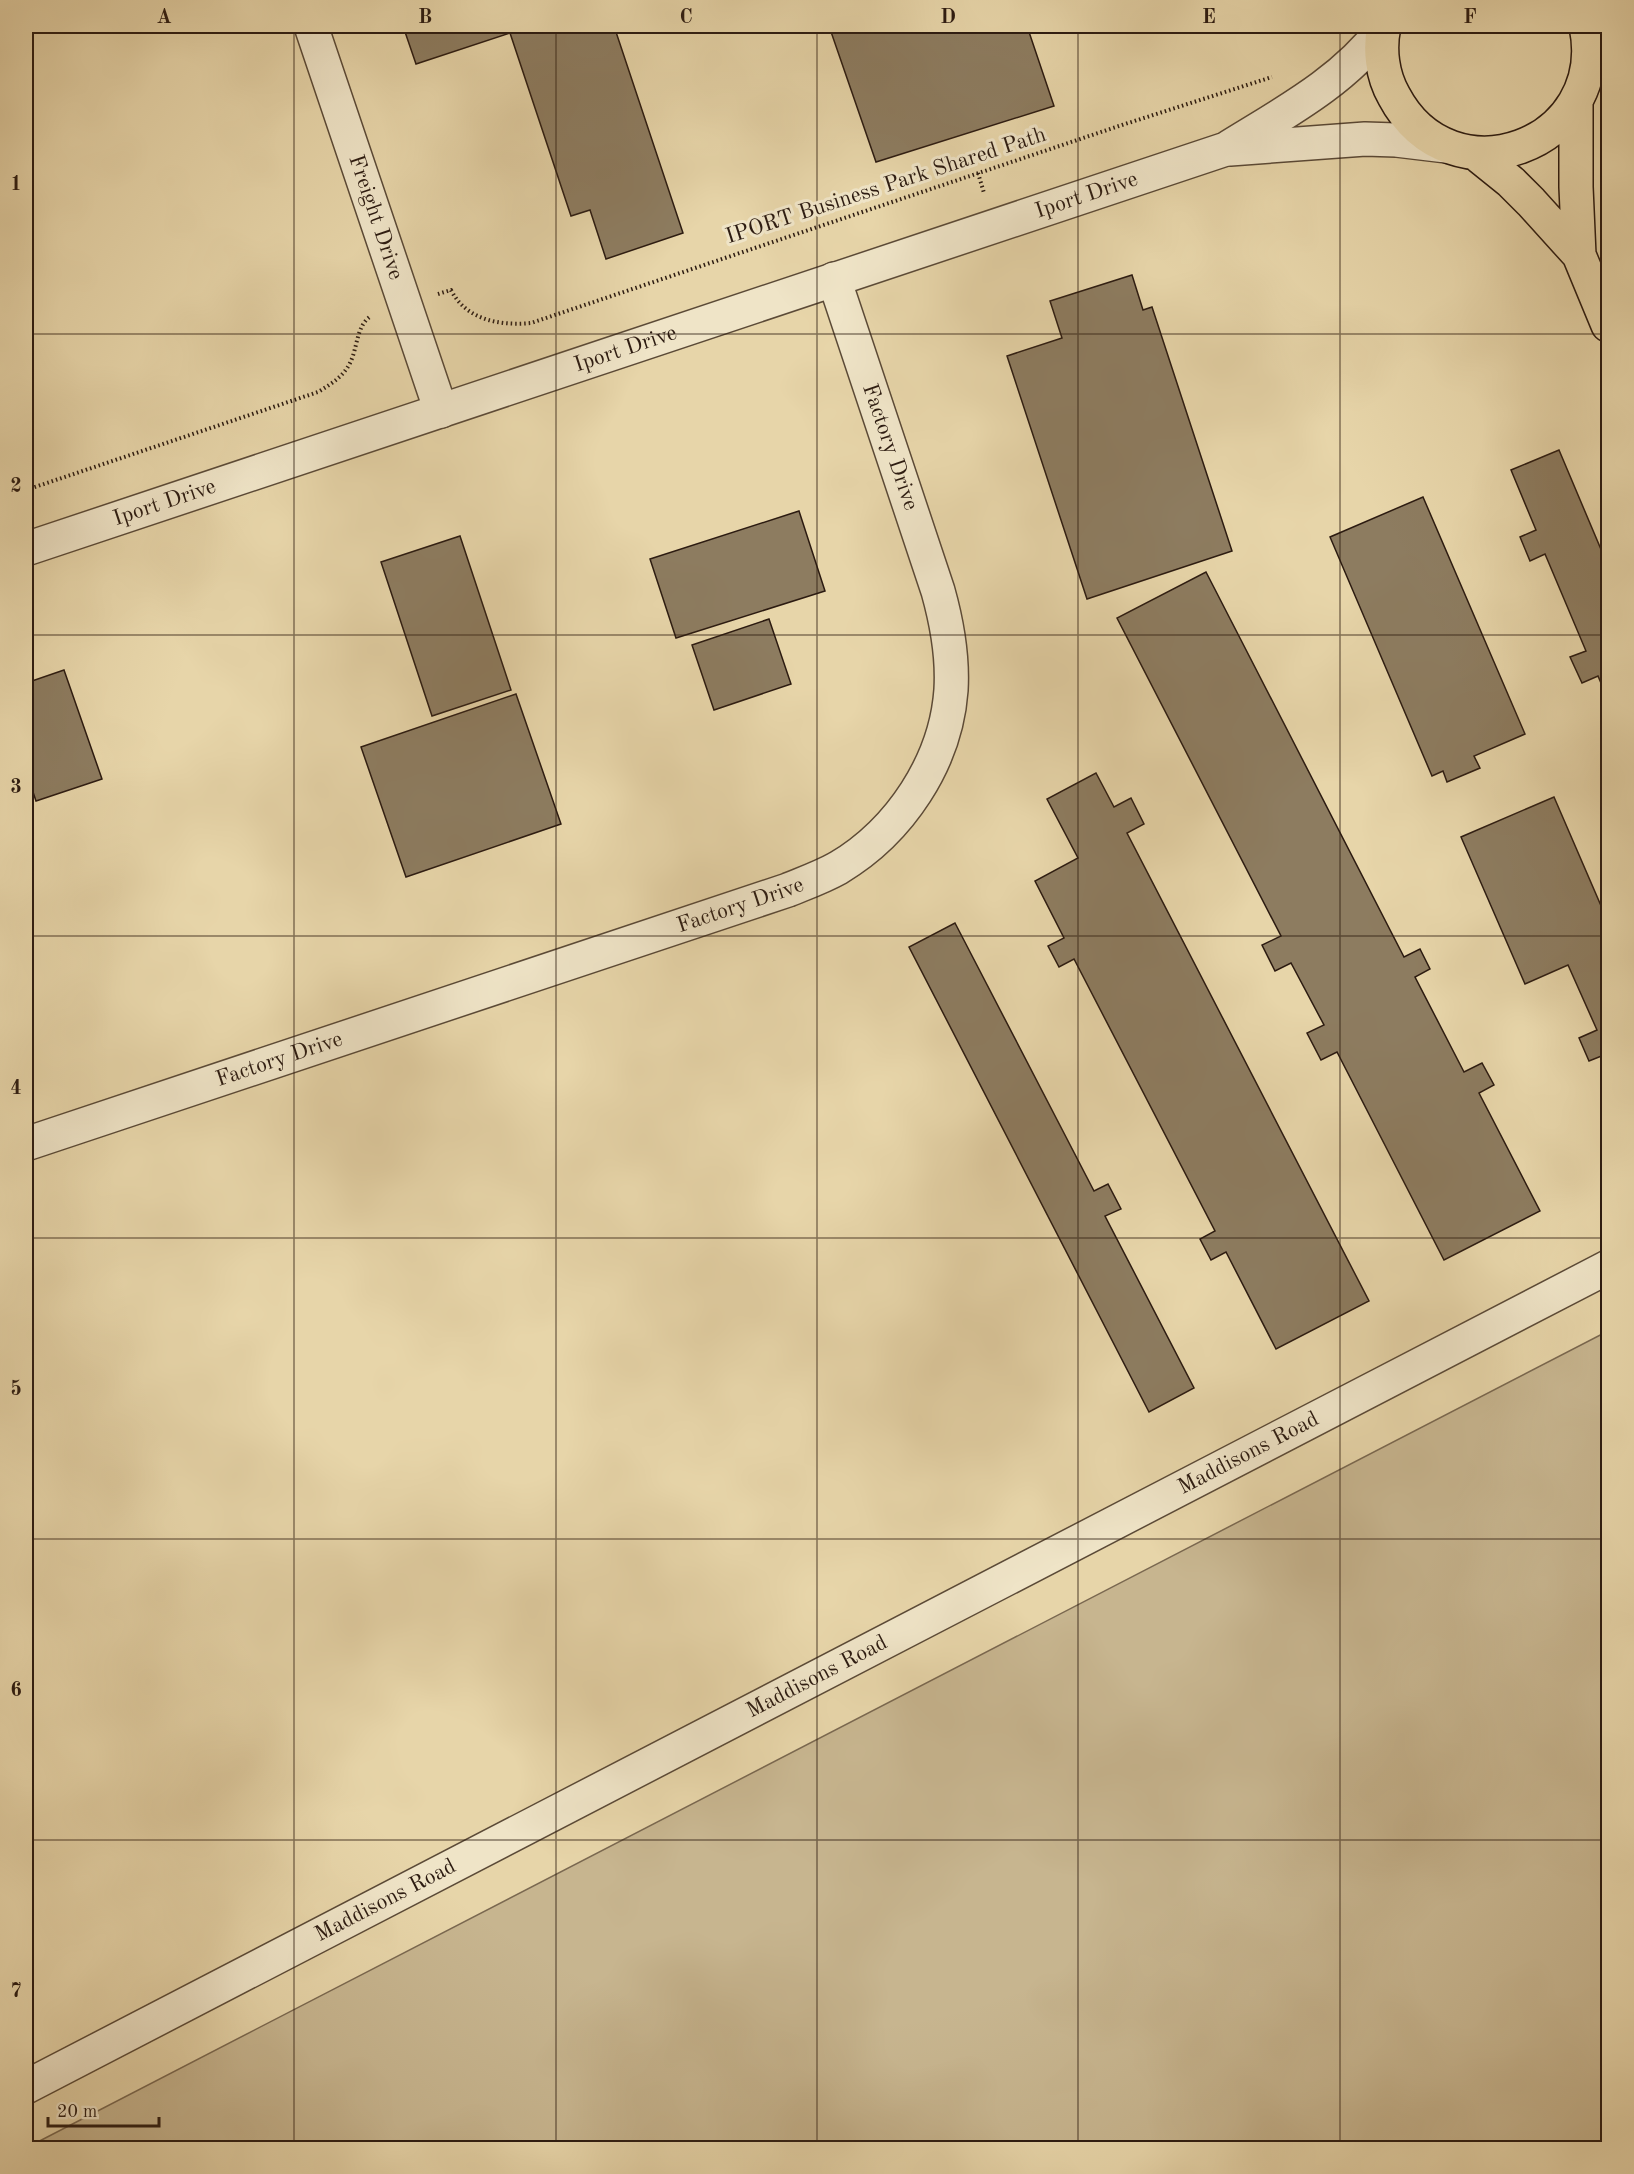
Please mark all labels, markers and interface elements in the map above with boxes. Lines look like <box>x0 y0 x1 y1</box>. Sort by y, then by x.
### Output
text: A <box>156 8 172 28</box>
text: B <box>418 8 432 28</box>
text: C <box>679 8 693 28</box>
text: D <box>940 8 956 28</box>
text: E <box>1202 8 1216 28</box>
text: F <box>1463 8 1477 28</box>
street label: IPORT Business Park Shared Path <box>723 124 1049 248</box>
street label: Freight Drive <box>344 152 407 283</box>
street label: Iport Drive <box>1032 168 1141 223</box>
text: 1 <box>10 175 22 195</box>
street label: Iport Drive <box>571 322 680 376</box>
street label: Factory Drive <box>858 381 922 513</box>
street label: Iport Drive <box>110 476 219 530</box>
text: 2 <box>10 477 22 497</box>
text: 3 <box>10 778 22 798</box>
street label: Factory Drive <box>674 874 807 937</box>
street label: Factory Drive <box>213 1028 346 1091</box>
text: 4 <box>10 1079 22 1099</box>
text: 5 <box>10 1379 22 1400</box>
street label: Maddisons Road <box>1174 1408 1323 1499</box>
street label: Maddisons Road <box>743 1631 891 1722</box>
text: 6 <box>10 1681 22 1701</box>
street label: Maddisons Road <box>312 1855 460 1946</box>
text: 7 <box>10 1982 22 2002</box>
scale bar <box>48 2090 159 2128</box>
text: 20 m <box>57 2103 97 2121</box>

